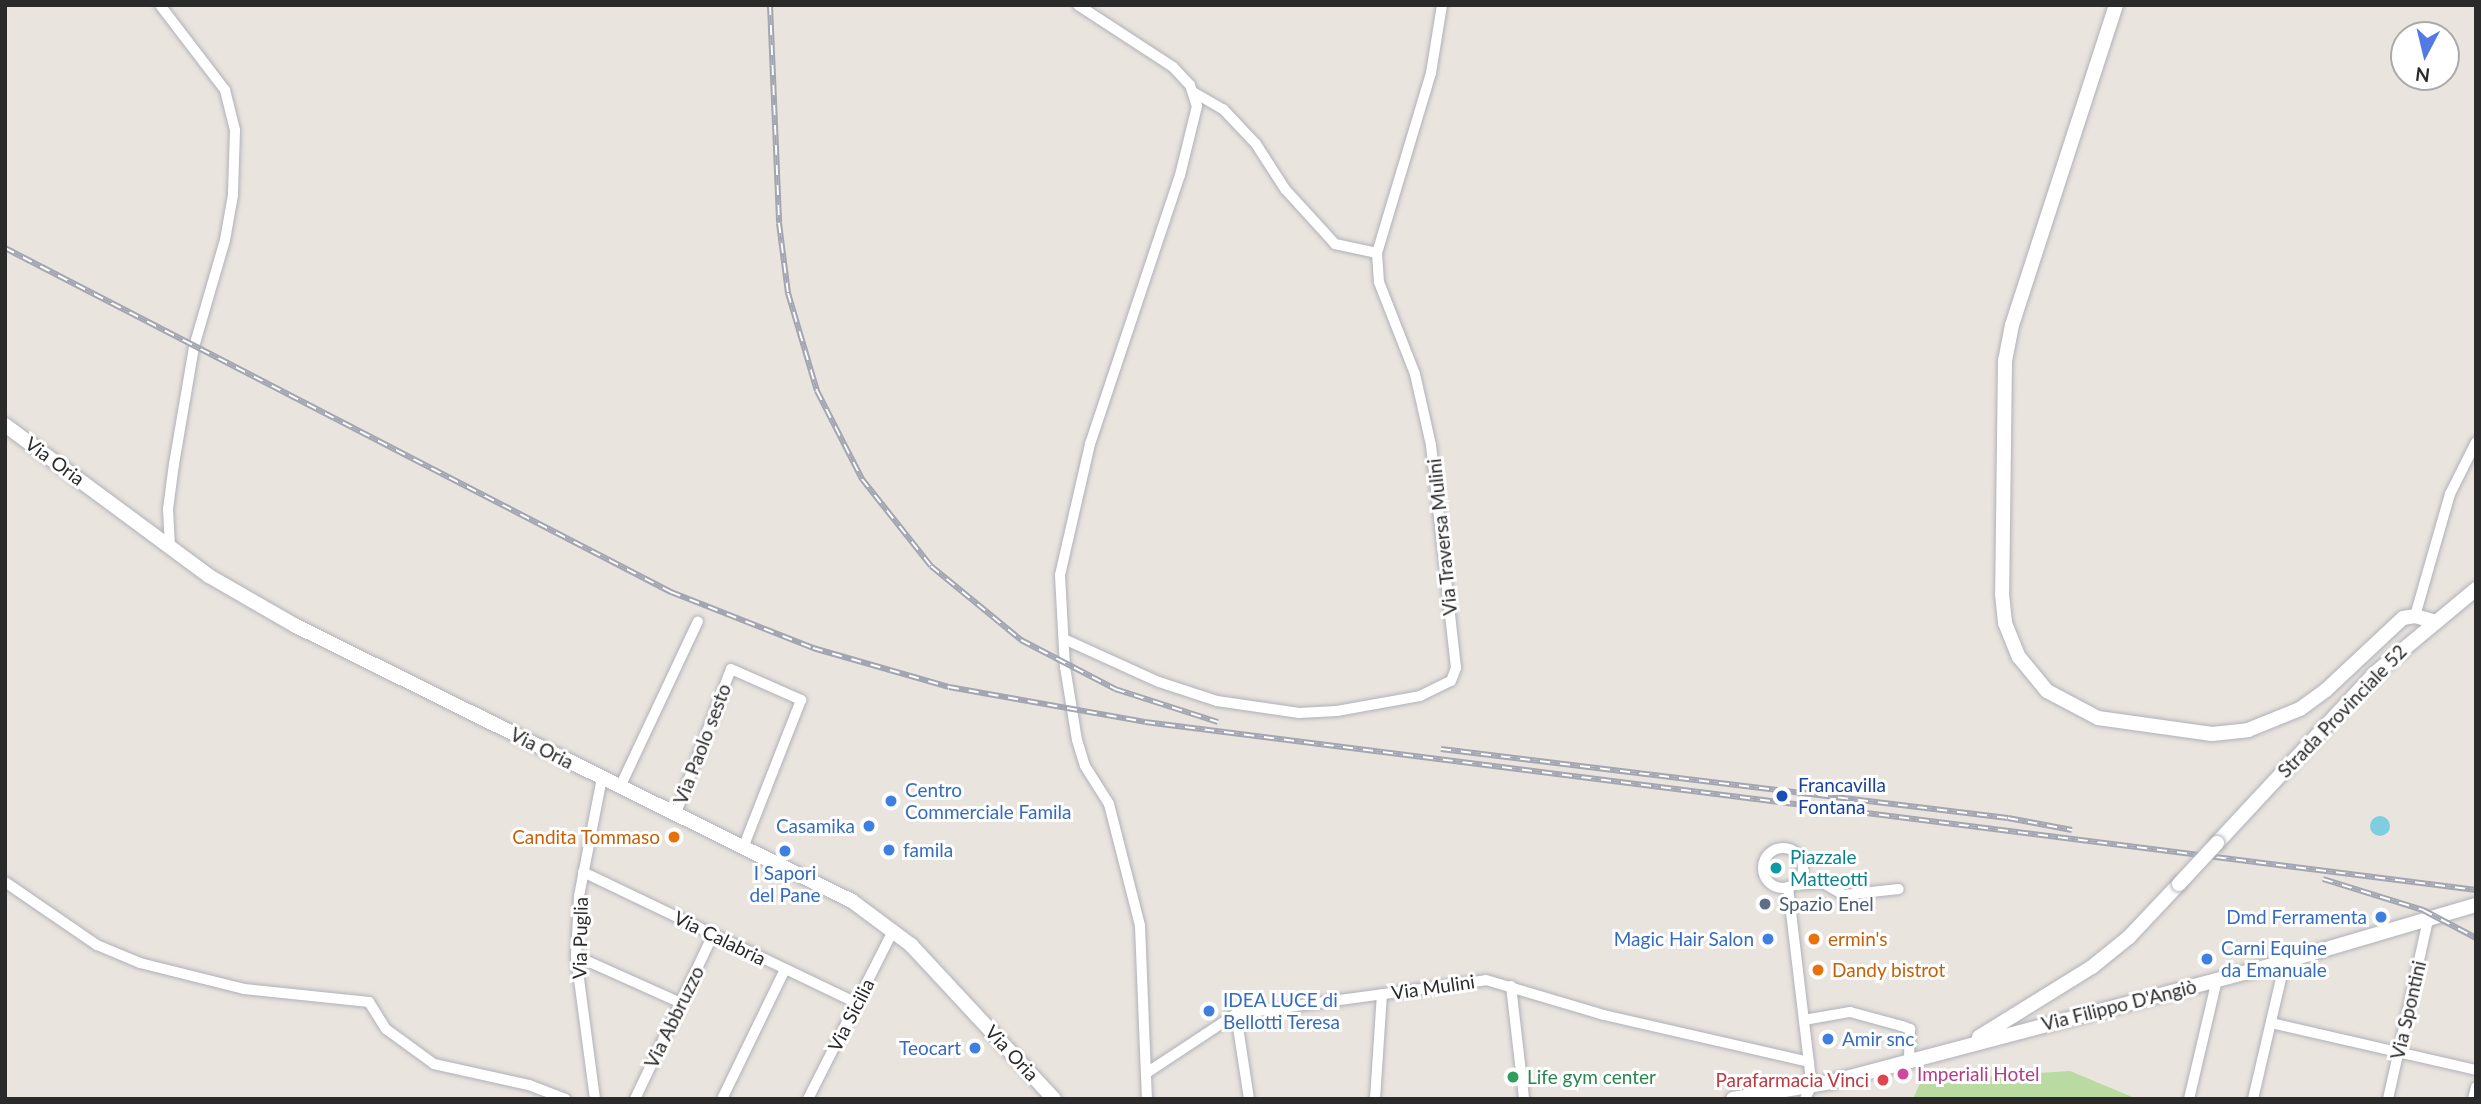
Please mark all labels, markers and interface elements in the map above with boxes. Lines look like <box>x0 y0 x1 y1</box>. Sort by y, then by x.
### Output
north arrow <box>2390 21 2460 91</box>
text: N <box>2414 63 2431 88</box>
street label: Via Oria <box>21 432 89 490</box>
street label: Via Traversa Mulini <box>1422 457 1462 617</box>
street label: Strada Provinciale 52 <box>2273 640 2411 782</box>
street label: Via Paolo sesto <box>669 681 735 807</box>
street label: Via Oria <box>507 722 577 774</box>
place label: Francavilla Fontana <box>1798 774 1886 818</box>
place label: Centro Commerciale Famila <box>905 779 1071 823</box>
marker: Francavilla Fontana <box>1772 786 1792 806</box>
marker: Centro Commerciale Famila <box>883 793 899 809</box>
place label: Casamika <box>776 815 855 837</box>
marker: Casamika <box>861 818 877 834</box>
place label: Candita Tommaso <box>512 826 660 848</box>
marker: Candita Tommaso <box>666 829 682 845</box>
place label: famila <box>903 839 953 861</box>
marker: famila <box>881 842 897 858</box>
marker: I Sapori del Pane <box>777 843 793 859</box>
place label: Piazzale Matteotti <box>1790 846 1868 890</box>
marker: Piazzale Matteotti <box>1768 860 1784 876</box>
place label: I Sapori del Pane <box>749 862 821 906</box>
place label: Spazio Enel <box>1779 893 1874 915</box>
marker: Spazio Enel <box>1757 896 1773 912</box>
street label: Via Puglia <box>568 897 592 979</box>
street label: Via Calabria <box>670 906 770 970</box>
place label: Dmd Ferramenta <box>2226 906 2367 928</box>
marker: Dmd Ferramenta <box>2373 909 2389 925</box>
place label: Magic Hair Salon <box>1613 928 1754 950</box>
place label: ermin's <box>1828 928 1887 950</box>
marker: Magic Hair Salon <box>1760 931 1776 947</box>
marker: ermin's <box>1806 931 1822 947</box>
place label: Carni Equine da Emanuale <box>2221 937 2327 981</box>
marker: Carni Equine da Emanuale <box>2199 951 2215 967</box>
street label: Via Spontini <box>2386 958 2430 1062</box>
place label: Dandy bistrot <box>1832 959 1946 981</box>
street label: Via Abbruzzo <box>639 962 709 1072</box>
marker: Dandy bistrot <box>1810 962 1826 978</box>
street label: Via Mulini <box>1390 970 1476 1004</box>
street label: Via Sicilia <box>823 975 879 1055</box>
street label: Via Filippo D'Angiò <box>2039 975 2199 1035</box>
place label: IDEA LUCE di Bellotti Teresa <box>1223 989 1340 1033</box>
marker: IDEA LUCE di Bellotti Teresa <box>1201 1003 1217 1019</box>
street label: Via Oria <box>981 1020 1043 1086</box>
place label: Amir snc <box>1842 1028 1915 1050</box>
marker: Amir snc <box>1820 1031 1836 1047</box>
place label: Teocart <box>899 1037 961 1059</box>
marker: Teocart <box>967 1040 983 1056</box>
place label: Imperiali Hotel <box>1917 1063 2039 1085</box>
place label: Life gym center <box>1527 1066 1656 1088</box>
marker: Imperiali Hotel <box>1895 1066 1911 1082</box>
marker: Life gym center <box>1505 1069 1521 1085</box>
place label: Parafarmacia Vinci <box>1715 1069 1869 1091</box>
marker: Parafarmacia Vinci <box>1875 1072 1891 1088</box>

